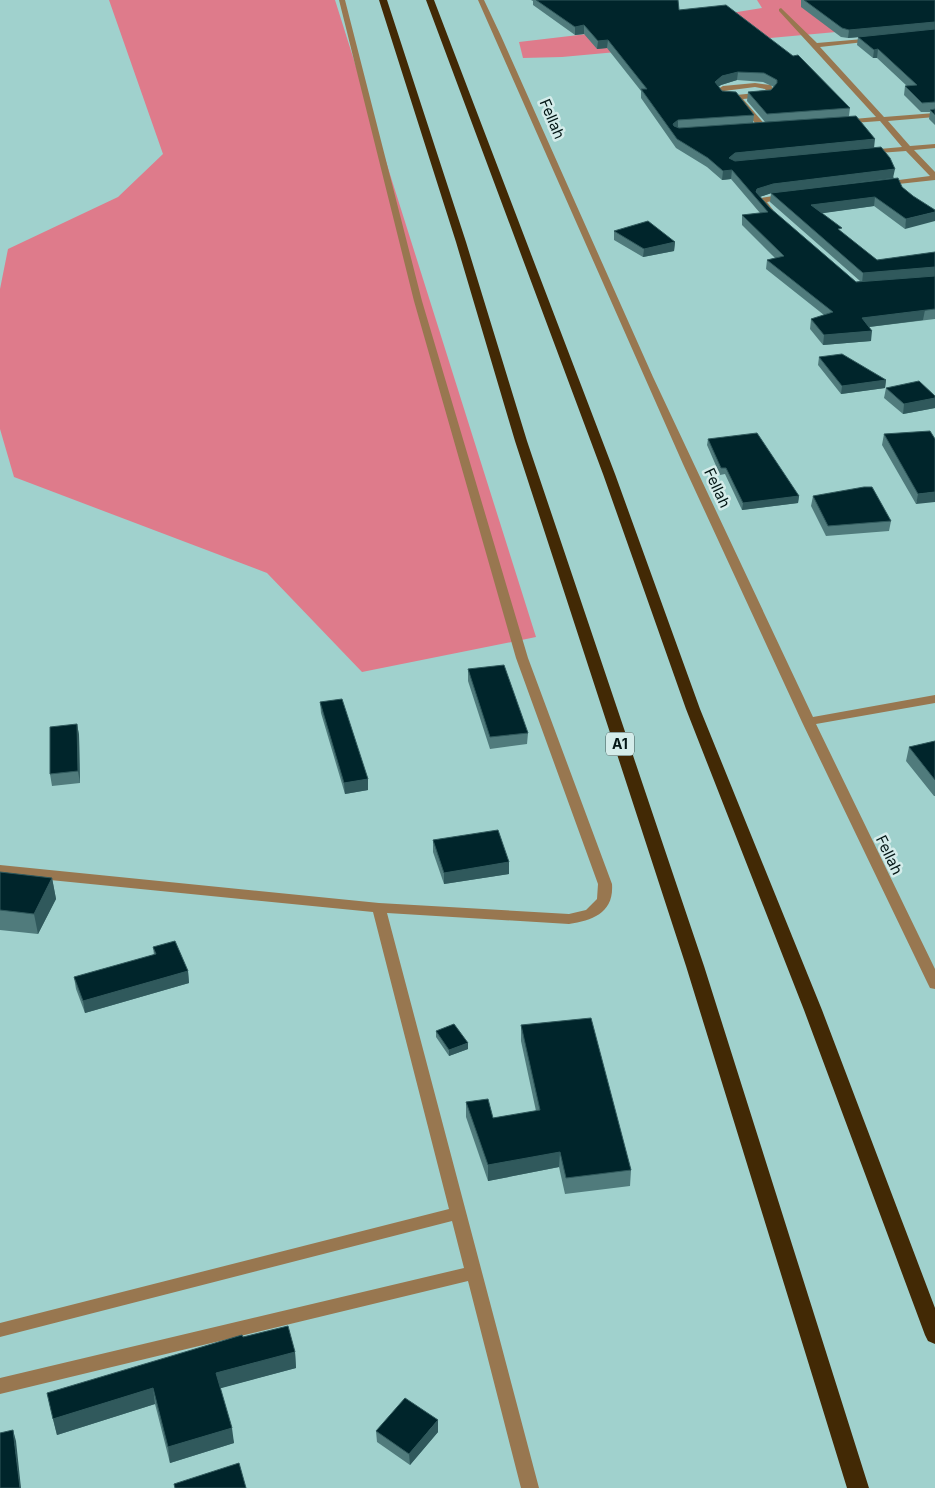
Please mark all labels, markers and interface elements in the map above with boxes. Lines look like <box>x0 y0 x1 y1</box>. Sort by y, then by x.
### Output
street label: Fellah <box>536 96 569 142</box>
street label: Fellah <box>700 465 735 511</box>
road number: A1 <box>606 732 634 756</box>
street label: Fellah <box>872 832 907 878</box>

